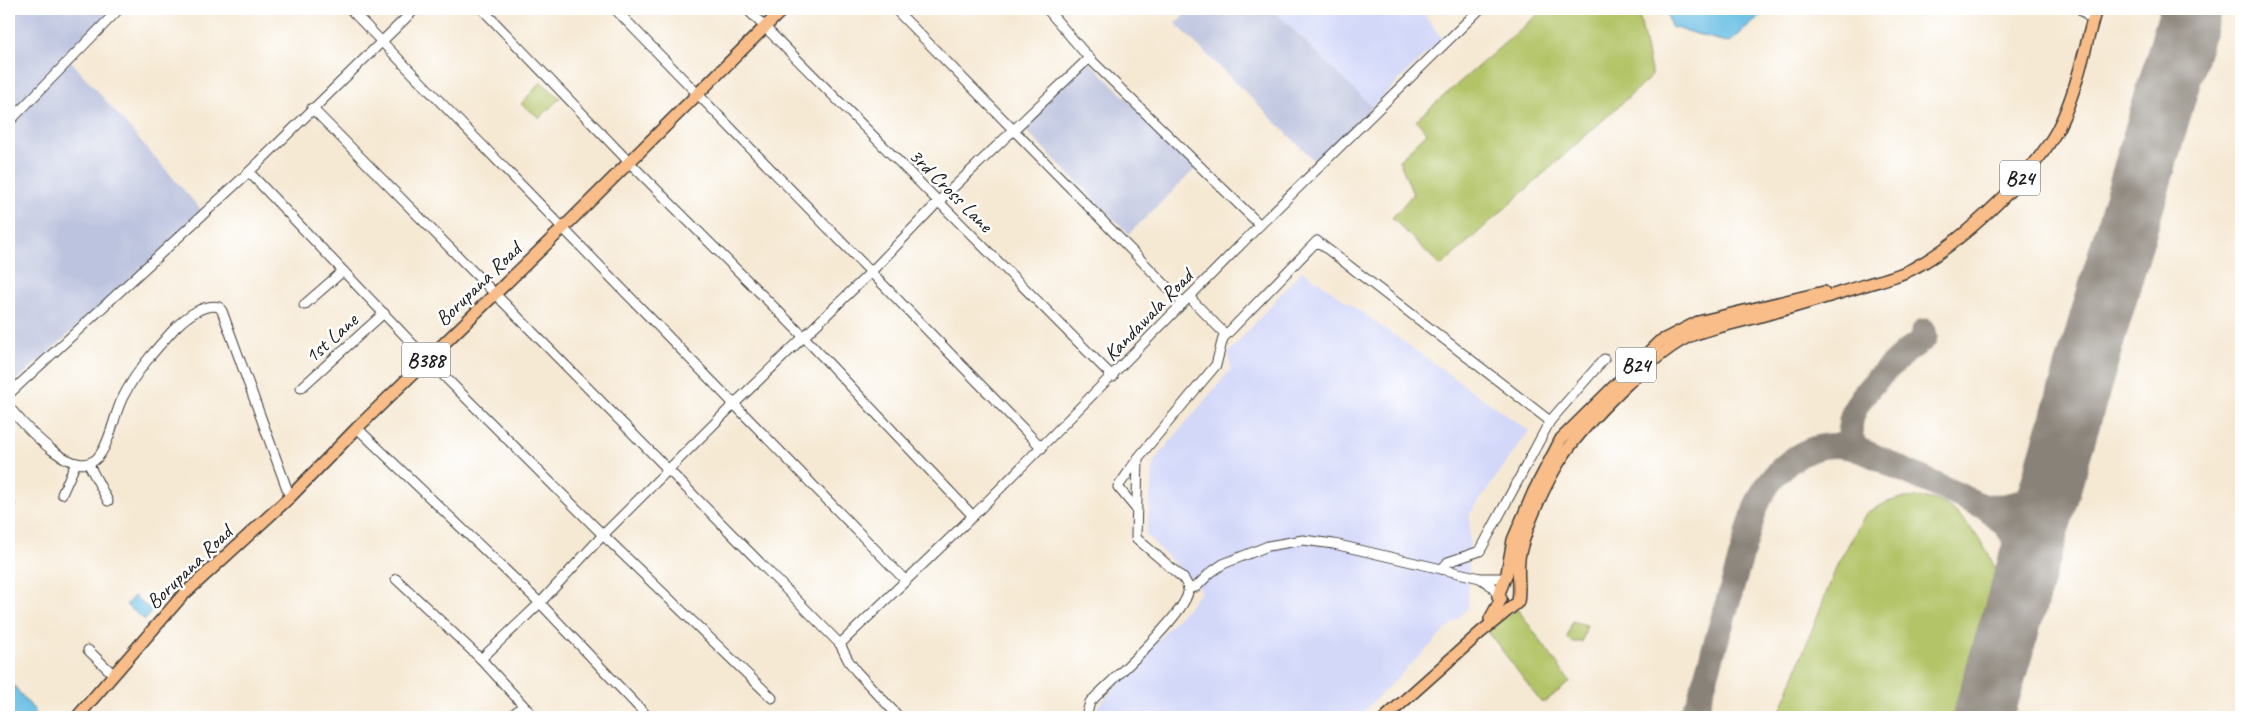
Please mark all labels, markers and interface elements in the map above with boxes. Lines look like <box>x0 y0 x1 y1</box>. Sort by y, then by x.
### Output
street label: 3rd Cross Lane <box>904 143 999 238</box>
road number: B24 <box>2000 160 2040 196</box>
street label: Borupana Road <box>430 234 529 331</box>
street label: Kandawala Road <box>1098 261 1201 366</box>
street label: 1st Lane <box>299 306 364 369</box>
road number: B388 <box>402 342 450 378</box>
road number: B24 <box>1616 348 1656 382</box>
street label: Borupana Road <box>141 517 240 614</box>

